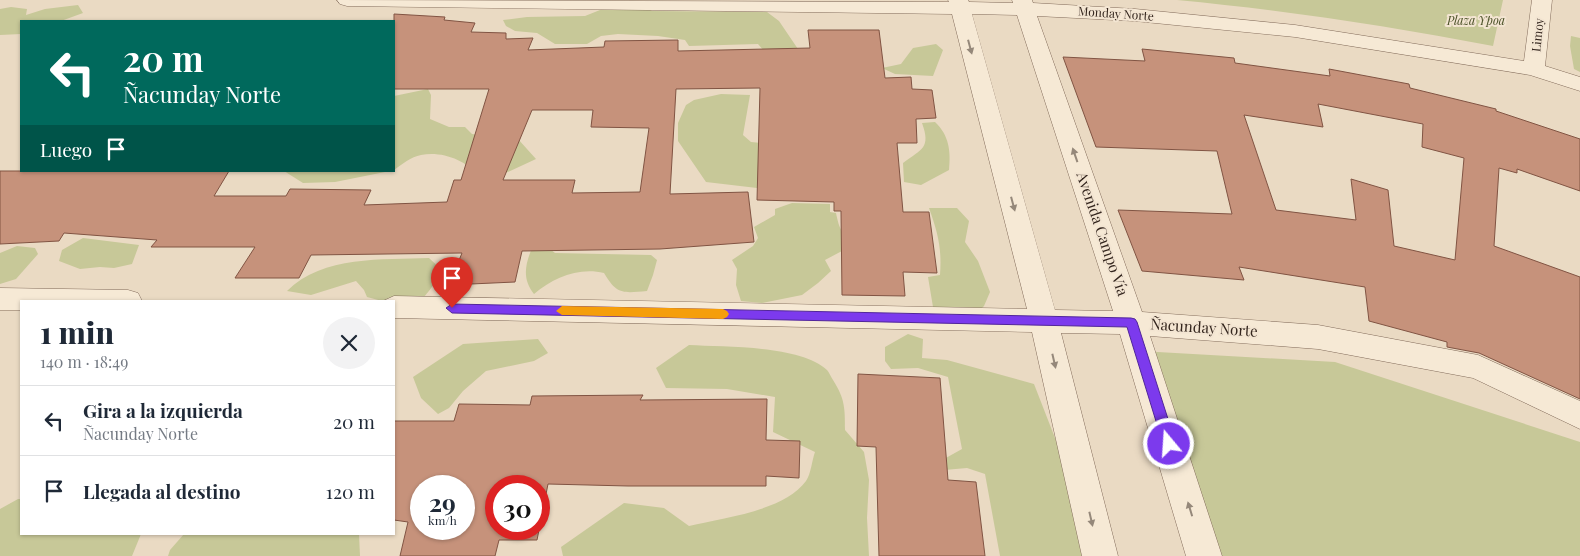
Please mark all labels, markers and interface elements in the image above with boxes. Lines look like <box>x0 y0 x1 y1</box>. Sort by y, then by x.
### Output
street label: Monday Norte <box>1078 2 1155 24</box>
park label: Plaza Ypoa <box>1446 12 1505 28</box>
street label: Limoy <box>1527 17 1547 53</box>
text: 20 m <box>123 34 204 81</box>
icon: left <box>40 40 105 105</box>
one-way arrow <box>967 40 975 55</box>
text: Ñacunday Norte <box>123 79 281 109</box>
icon: arrive <box>102 135 130 163</box>
text: Luego <box>40 136 92 162</box>
one-way arrow <box>1071 147 1079 162</box>
street label: Avenida Campo Vía <box>1072 168 1134 299</box>
one-way arrow <box>1009 197 1017 212</box>
pin <box>431 257 473 308</box>
icon: arrive <box>438 264 466 292</box>
text: 1 min <box>40 312 114 352</box>
street label: Ñacunday Norte <box>1150 313 1259 341</box>
button: close <box>323 317 375 369</box>
text: 140 m · 18:49 <box>40 351 128 372</box>
one-way arrow <box>1050 354 1058 369</box>
text: Gira a la izquierda <box>83 397 243 423</box>
icon: left <box>40 407 68 435</box>
text: 20 m <box>333 408 375 434</box>
position arrow <box>1142 417 1194 469</box>
text: Ñacunday Norte <box>83 423 198 444</box>
speed limit sign: 30 <box>485 475 550 540</box>
icon: arrive <box>40 477 68 505</box>
text: Llegada al destino <box>83 478 241 504</box>
text: 120 m <box>326 478 375 504</box>
text: 29 <box>429 485 456 518</box>
one-way arrow <box>1185 502 1193 517</box>
text: km/h <box>428 512 457 528</box>
one-way arrow <box>1087 512 1095 527</box>

